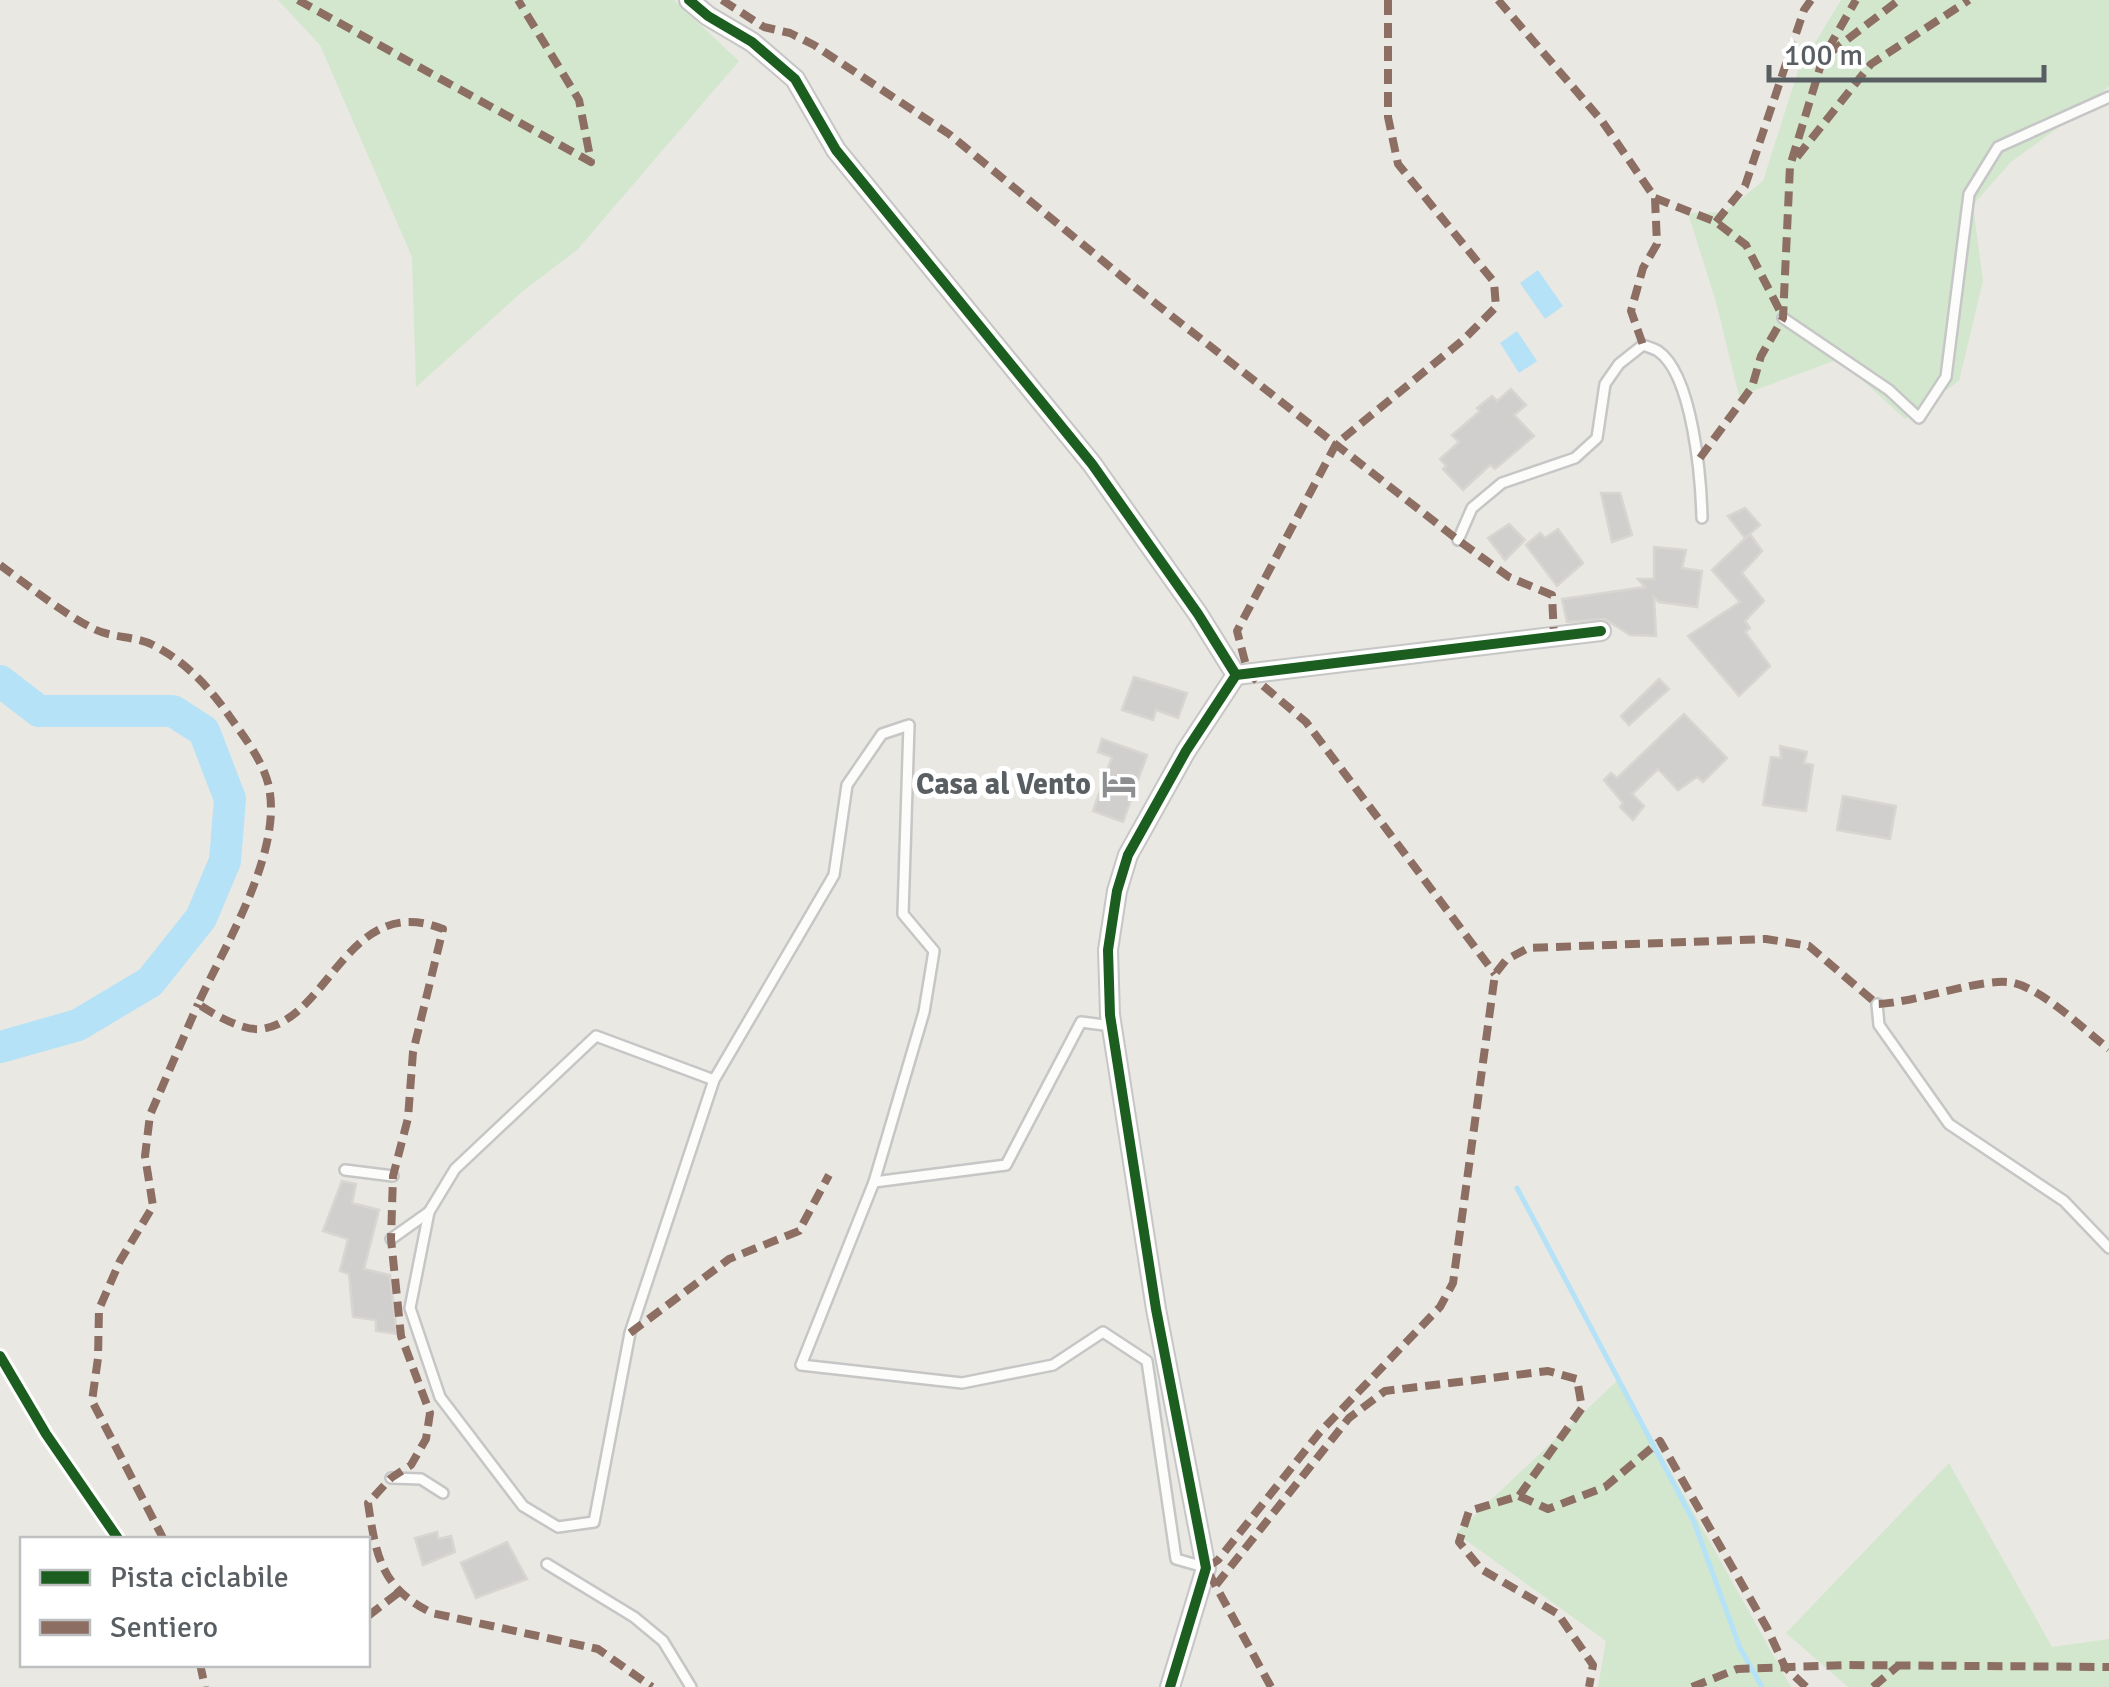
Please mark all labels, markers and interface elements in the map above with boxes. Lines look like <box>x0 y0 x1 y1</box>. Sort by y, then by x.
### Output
scale bar <box>1769 20 2044 82</box>
text: 100 m <box>1784 37 1863 74</box>
hotel icon: Casa al Vento <box>1100 765 1138 803</box>
place label: Casa al Vento <box>916 766 1091 803</box>
legend <box>20 1537 370 1667</box>
text: Pista ciclabile <box>110 1559 289 1596</box>
text: Sentiero <box>110 1609 218 1646</box>

